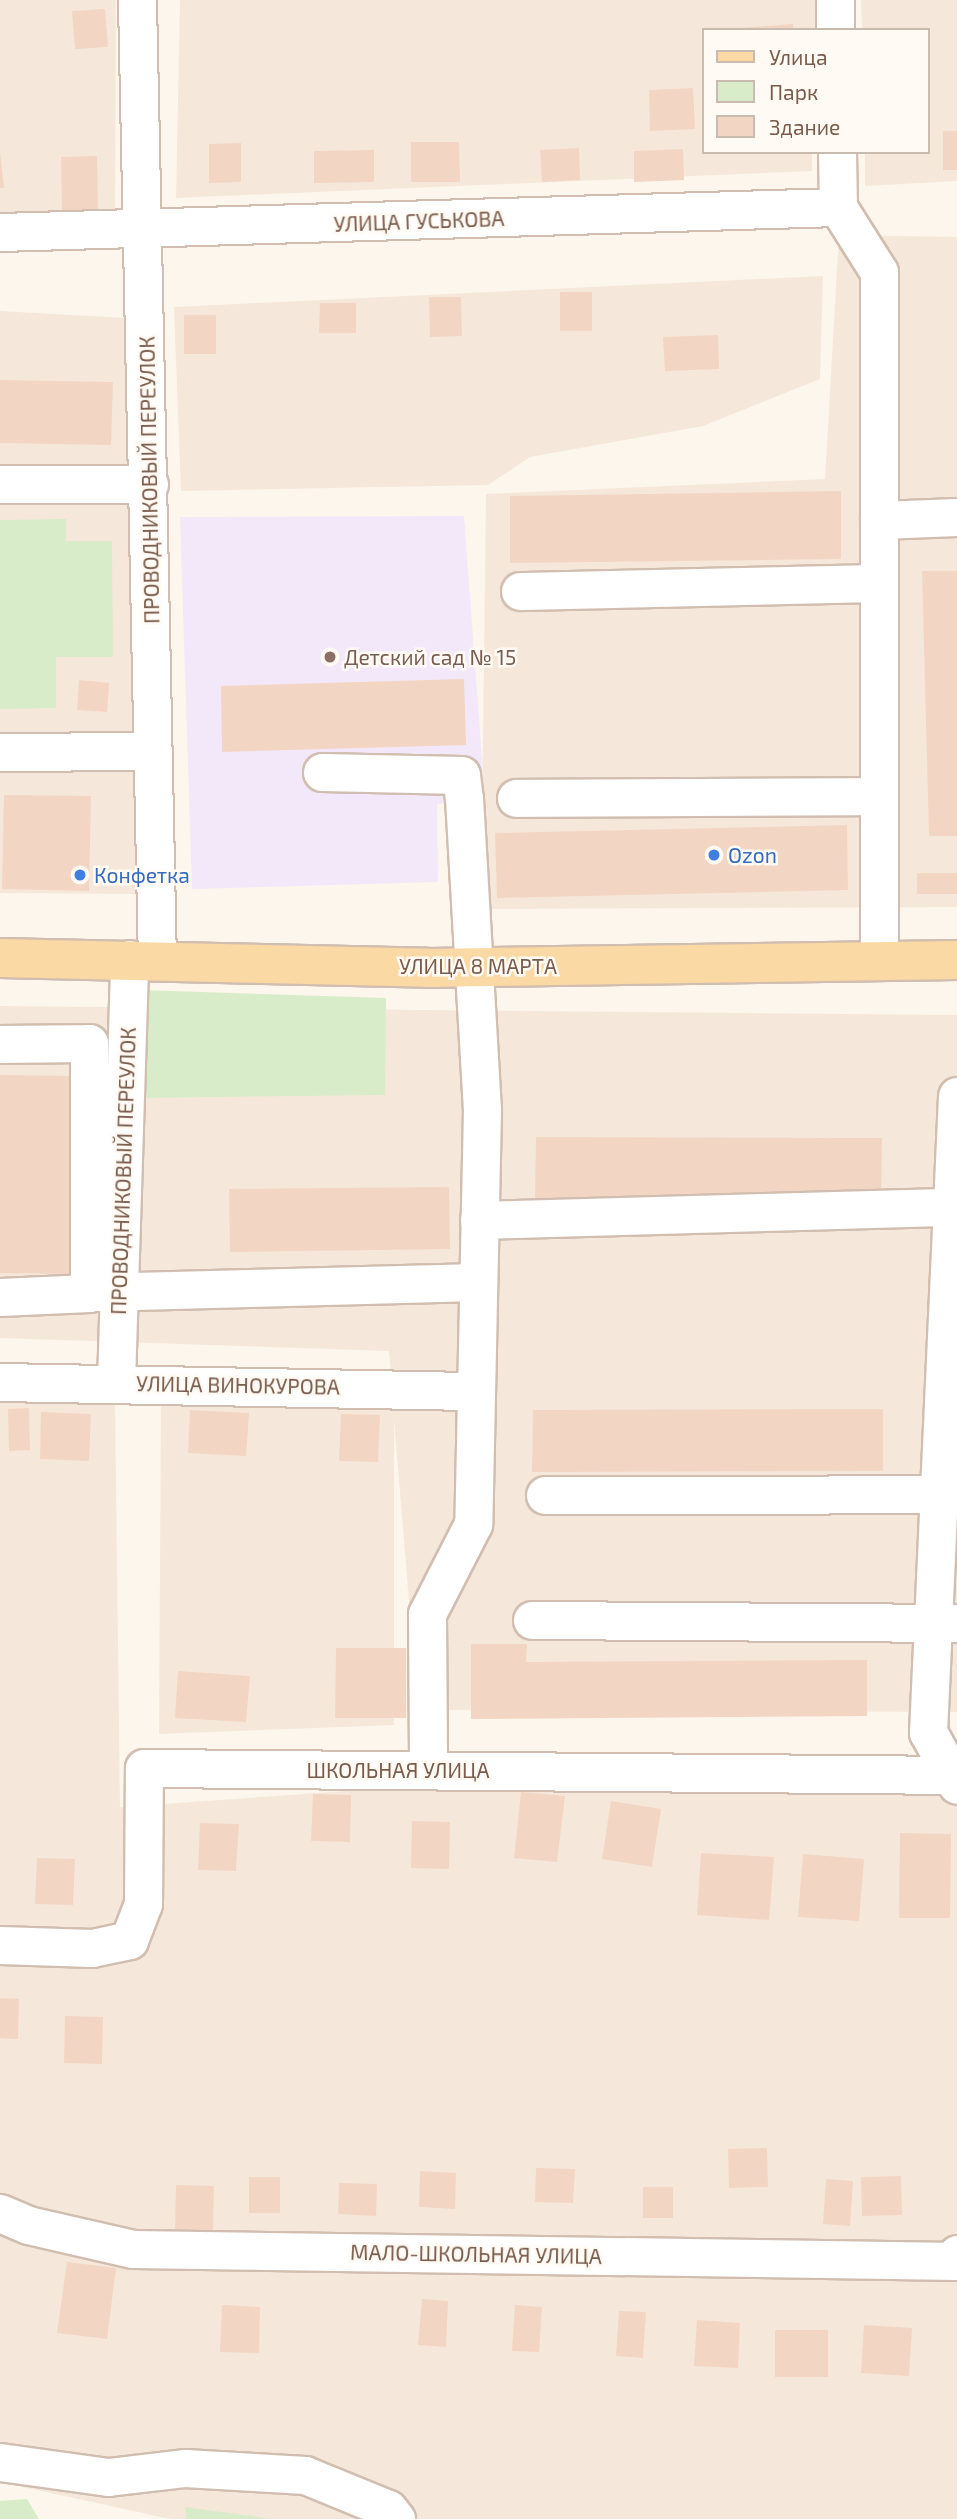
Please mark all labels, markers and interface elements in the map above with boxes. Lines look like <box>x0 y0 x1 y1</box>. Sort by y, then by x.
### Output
legend <box>702 28 929 154</box>
text: Улица <box>769 44 828 69</box>
text: Парк <box>769 79 818 104</box>
text: Здание <box>769 114 840 139</box>
street label: УЛИЦА ГУСЬКОВА <box>333 205 505 237</box>
street label: ПРОВОДНИКОВЫЙ ПЕРЕУЛОК <box>134 336 164 624</box>
place label: Детский сад № 15 <box>344 644 516 670</box>
marker: Детский сад № 15 <box>322 649 338 665</box>
place label: Ozon <box>728 842 777 868</box>
marker: Ozon <box>706 847 722 863</box>
place label: Конфетка <box>94 862 190 888</box>
marker: Конфетка <box>72 867 88 883</box>
street label: УЛИЦА 8 МАРТА <box>399 953 557 979</box>
street label: ПРОВОДНИКОВЫЙ ПЕРЕУЛОК <box>105 1027 141 1315</box>
street label: УЛИЦА ВИНОКУРОВА <box>136 1371 340 1399</box>
street label: ШКОЛЬНАЯ УЛИЦА <box>306 1757 490 1783</box>
street label: МАЛО-ШКОЛЬНАЯ УЛИЦА <box>350 2239 602 2269</box>

